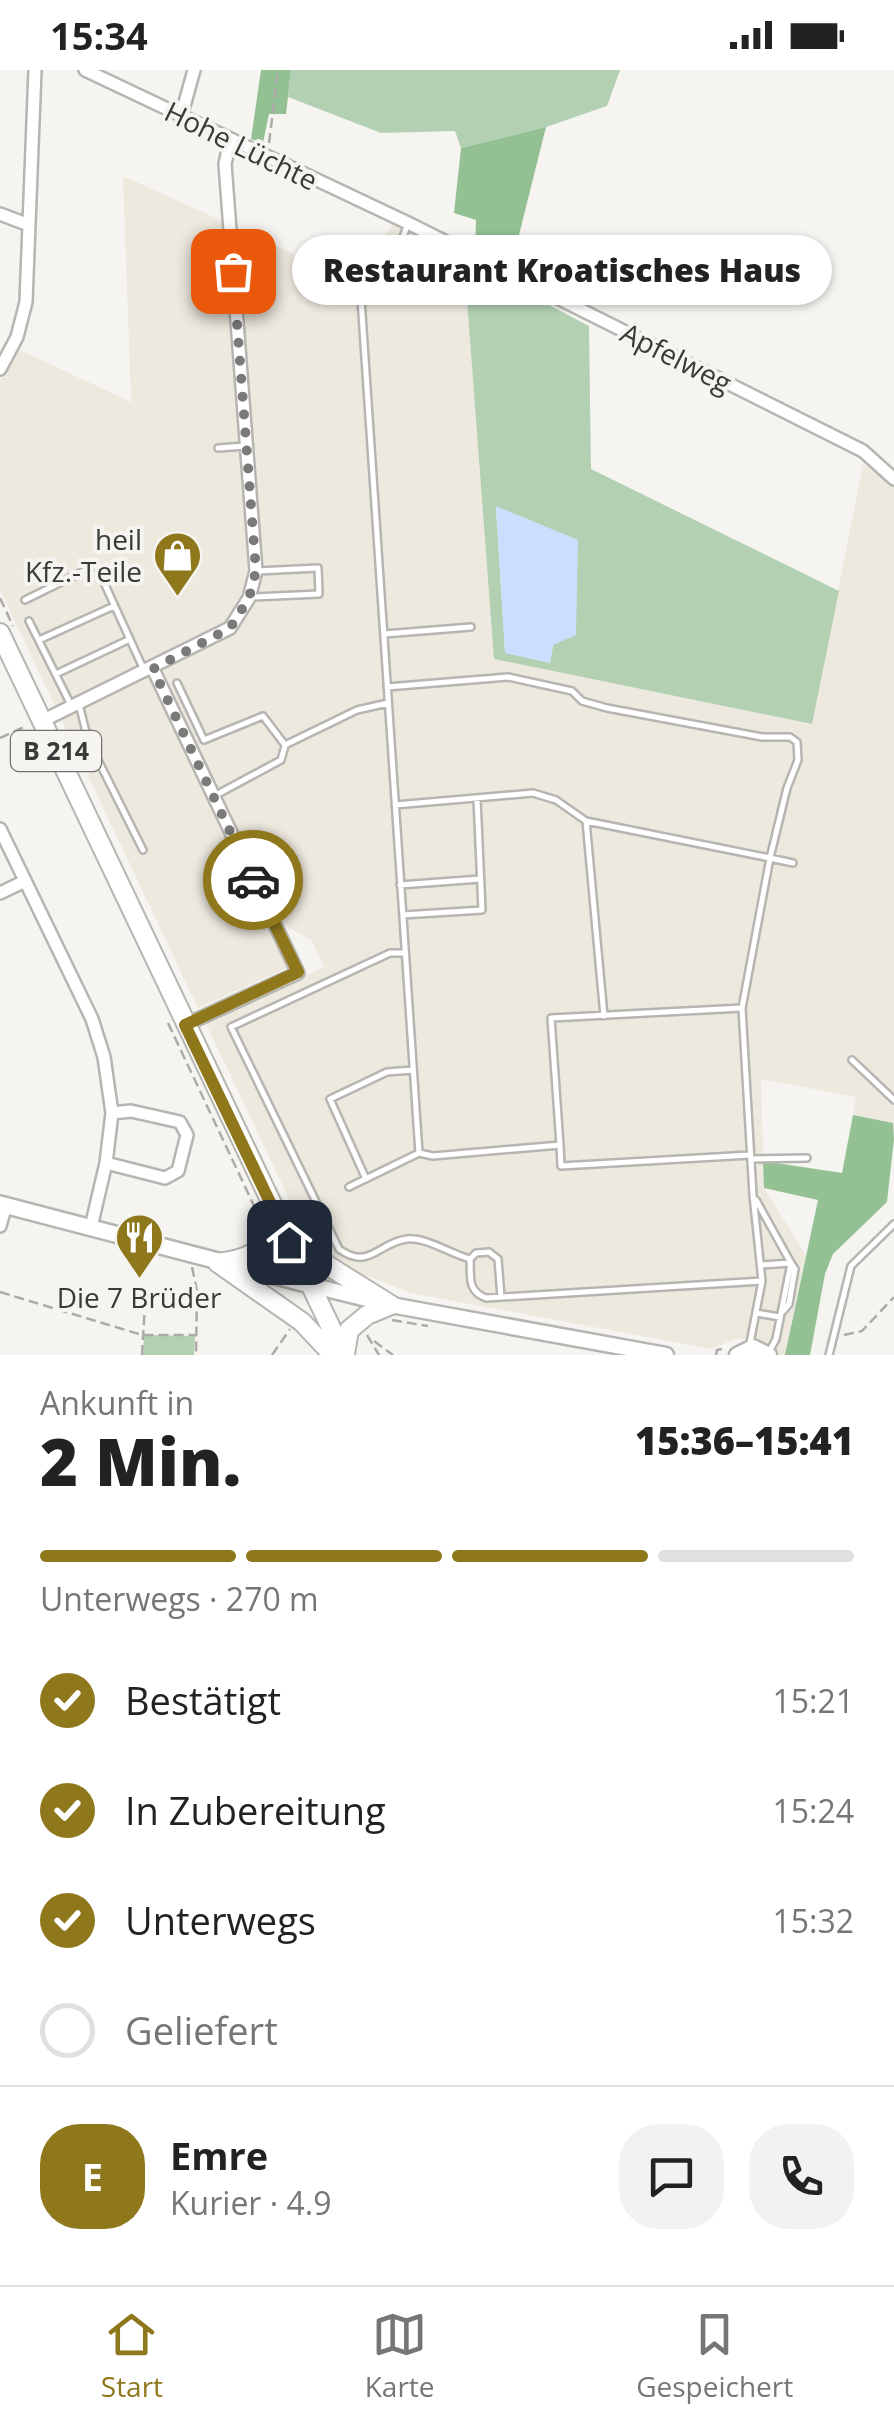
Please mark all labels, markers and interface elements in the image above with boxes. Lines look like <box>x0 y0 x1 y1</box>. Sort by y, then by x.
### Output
text: 15:34 <box>50 9 148 61</box>
street label: Hohe Lüchte <box>159 92 324 199</box>
pin <box>191 229 276 314</box>
callout: Restaurant Kroatisches Haus <box>293 236 833 306</box>
icon: bag <box>206 244 261 299</box>
text: Restaurant Kroatisches Haus <box>323 248 801 291</box>
street label: Apfelweg <box>615 313 738 401</box>
place label: heil Kfz.-Teile <box>25 520 142 590</box>
shop icon: heil Kfz.-Teile <box>151 530 203 598</box>
road number: B 214 <box>11 731 101 771</box>
courier <box>203 830 303 930</box>
icon: car <box>226 853 281 908</box>
pin <box>247 1200 332 1285</box>
restaurant icon: Die 7 Brüder <box>113 1212 165 1280</box>
icon: home <box>262 1215 317 1270</box>
place label: Die 7 Brüder <box>57 1278 222 1316</box>
text: Ankunft in <box>40 1381 194 1424</box>
text: 15:36–15:41 <box>635 1414 854 1466</box>
text: 2 Min. <box>40 1417 241 1505</box>
text: Unterwegs · 270 m <box>40 1577 319 1620</box>
icon: check <box>40 1673 95 1728</box>
text: Bestätigt <box>125 1674 281 1726</box>
text: 15:21 <box>772 1679 854 1722</box>
icon: check <box>40 1783 95 1838</box>
text: In Zubereitung <box>125 1784 386 1836</box>
text: 15:24 <box>772 1789 854 1832</box>
icon: check <box>40 1893 95 1948</box>
text: Unterwegs <box>125 1894 316 1946</box>
text: 15:32 <box>772 1899 854 1942</box>
text: Geliefert <box>125 2004 278 2056</box>
button: chat <box>619 2124 724 2229</box>
button: phone <box>749 2124 854 2229</box>
text: Emre <box>170 2129 268 2181</box>
text: E <box>82 2150 103 2202</box>
text: Kurier · 4.9 <box>170 2181 331 2224</box>
tab: Start <box>101 2307 163 2405</box>
tab: Karte <box>365 2307 435 2405</box>
tab: Gespeichert <box>636 2307 793 2405</box>

